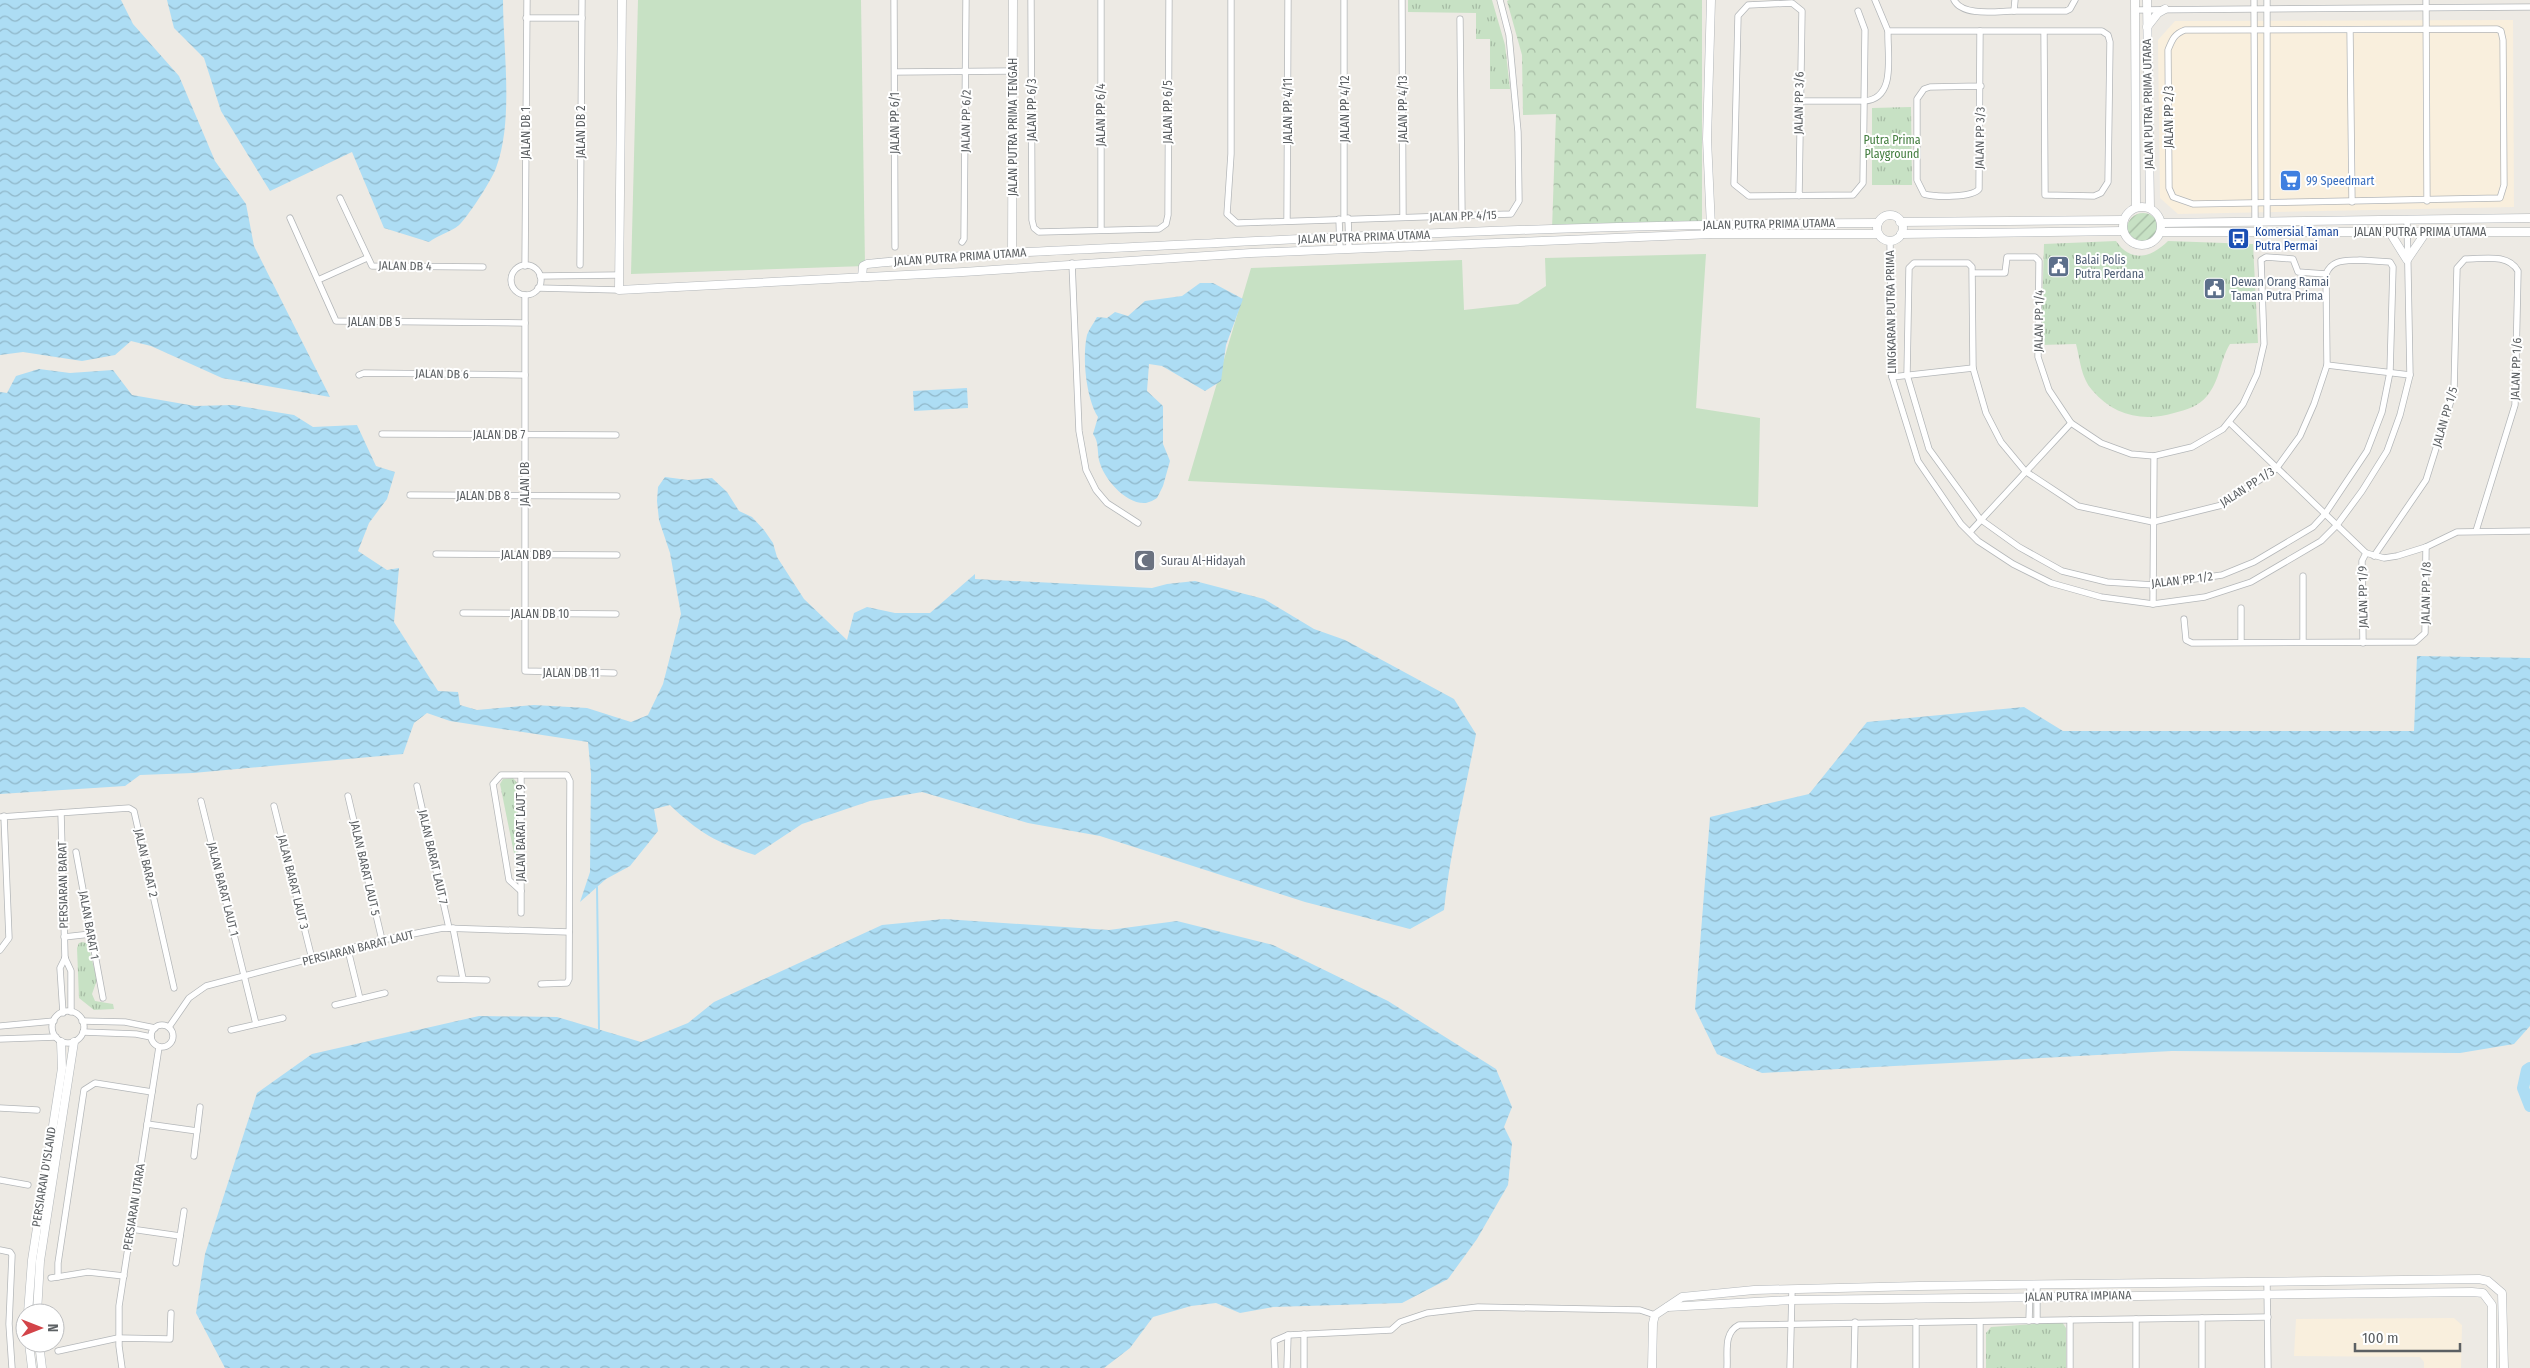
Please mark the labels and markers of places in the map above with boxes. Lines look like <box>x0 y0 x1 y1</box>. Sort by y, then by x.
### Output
supermarket icon: 99 Speedmart <box>2278 169 2302 193</box>
place label: 99 Speedmart <box>2306 174 2374 188</box>
place label: Komersial Taman Putra Permai <box>2255 225 2339 253</box>
bus stop icon: Komersial Taman Putra Permai <box>2227 227 2251 251</box>
place label: Balai Polis Putra Perdana <box>2075 253 2144 281</box>
public building icon: Balai Polis Putra Perdana <box>2047 255 2071 279</box>
place label: Dewan Orang Ramai Taman Putra Prima <box>2231 275 2329 303</box>
public building icon: Dewan Orang Ramai Taman Putra Prima <box>2203 277 2227 301</box>
mosque icon: Surau Al-Hidayah <box>1133 549 1157 573</box>
place label: Surau Al-Hidayah <box>1161 554 1246 568</box>

